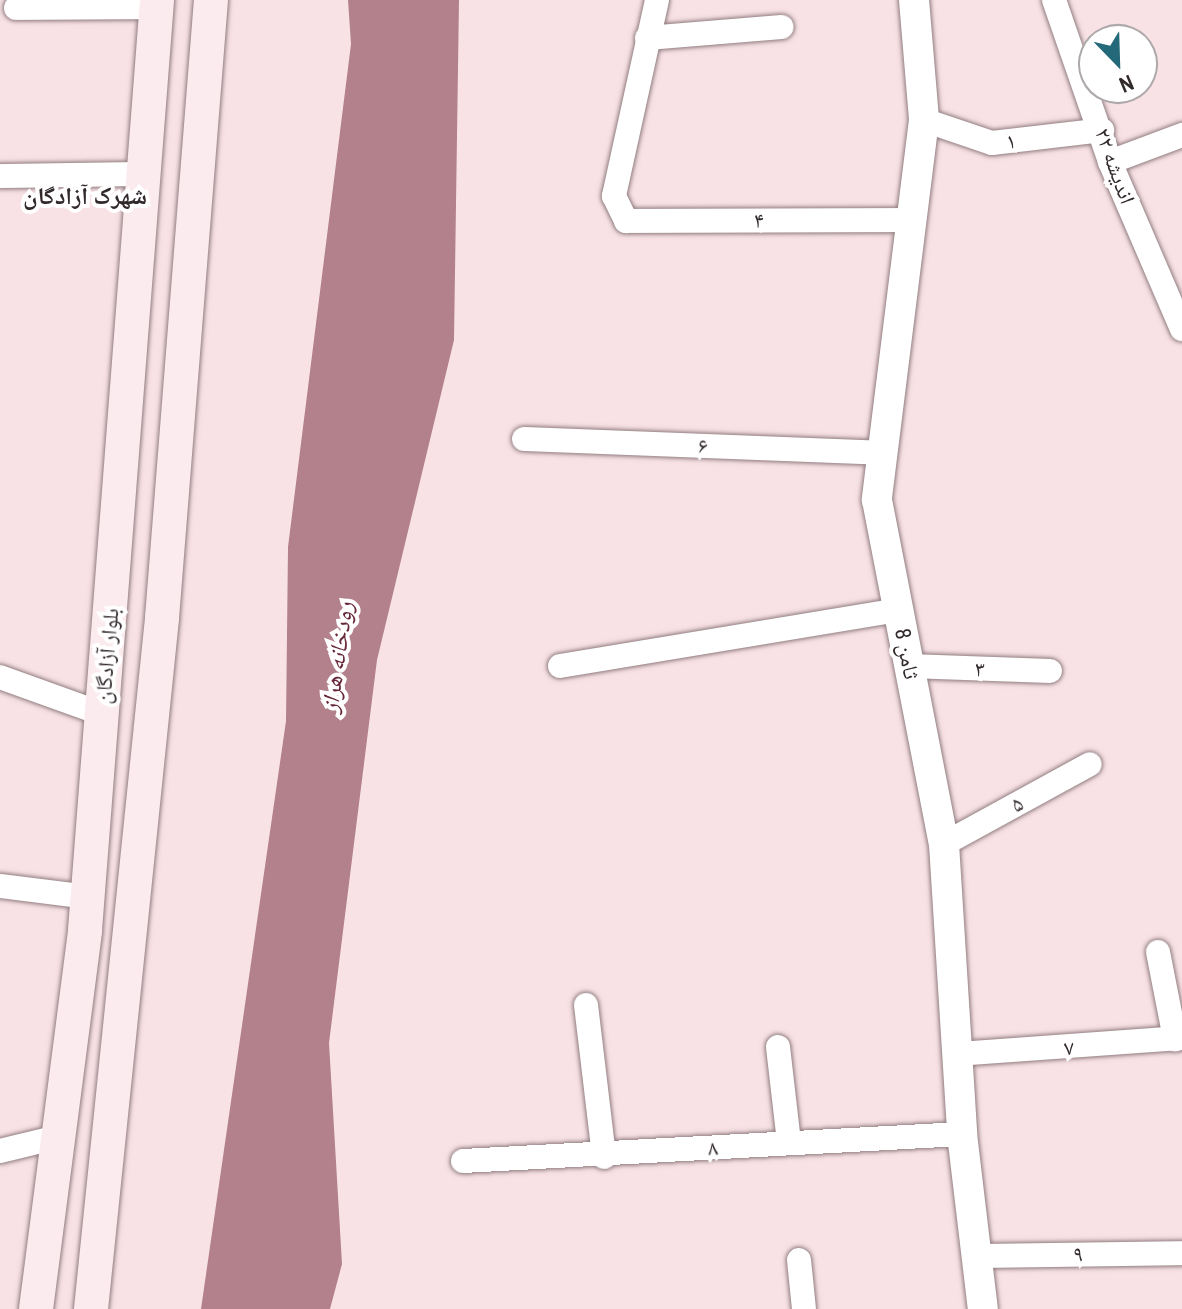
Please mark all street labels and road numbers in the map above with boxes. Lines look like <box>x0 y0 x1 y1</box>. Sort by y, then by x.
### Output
street label: اندیشه ۲۲ <box>1089 125 1141 207</box>
street label: ۱ <box>1004 127 1018 155</box>
street label: ۴ <box>754 208 764 234</box>
street label: ۶ <box>698 433 708 459</box>
street label: بلوار آزادگان <box>90 607 124 705</box>
street label: ثامن 8 <box>889 626 925 682</box>
street label: ۳ <box>975 656 985 682</box>
street label: ۵ <box>1006 790 1028 818</box>
street label: ۷ <box>1063 1035 1075 1061</box>
street label: ۸ <box>707 1134 719 1162</box>
street label: ۹ <box>1073 1241 1083 1267</box>

